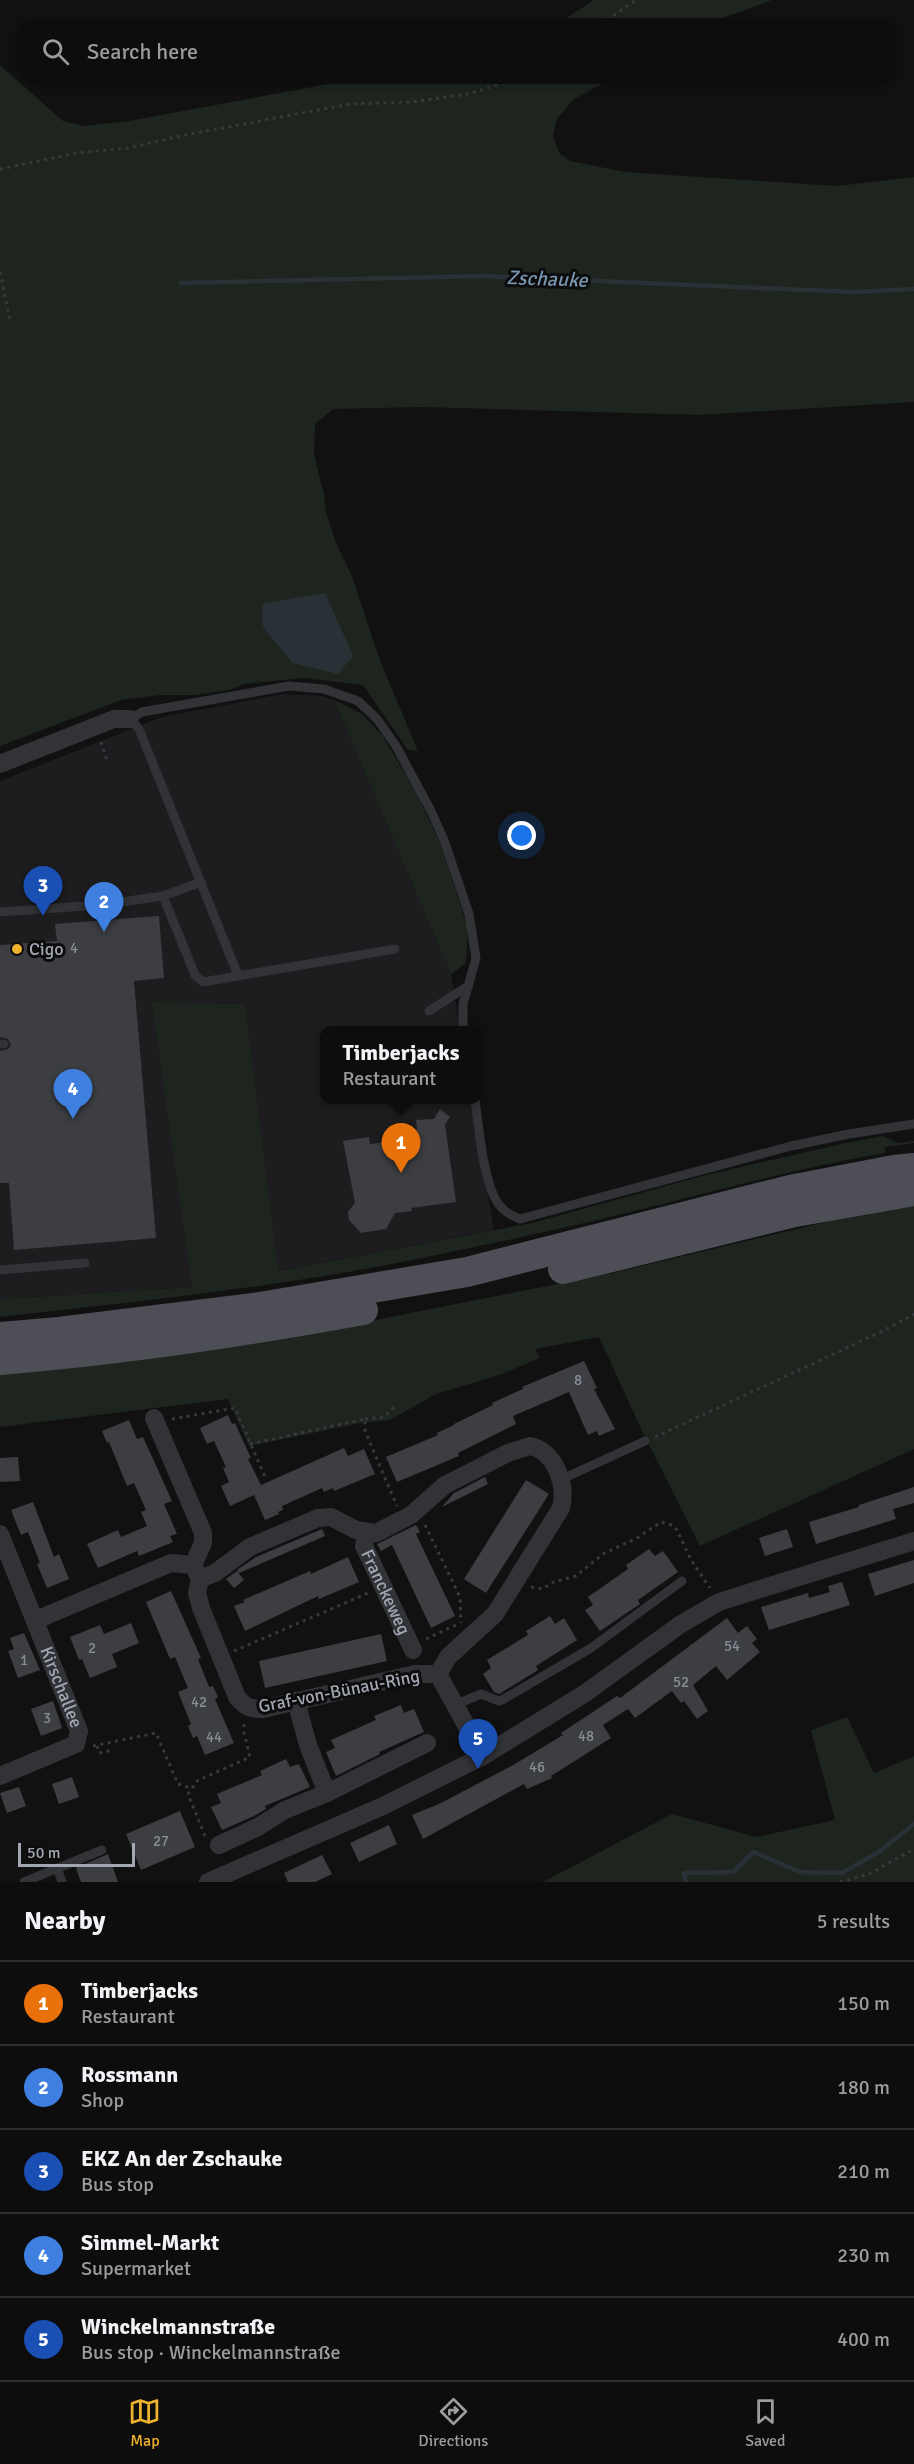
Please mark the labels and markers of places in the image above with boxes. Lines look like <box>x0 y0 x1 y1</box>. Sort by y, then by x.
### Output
pin: 3 <box>24 866 63 916</box>
pin: 2 <box>84 882 124 932</box>
place label: Cigo <box>29 938 64 960</box>
marker: Cigo <box>10 942 24 956</box>
pin: 4 <box>54 1070 92 1119</box>
pin: 1 <box>382 1124 420 1173</box>
pin: 5 <box>458 1720 498 1769</box>

